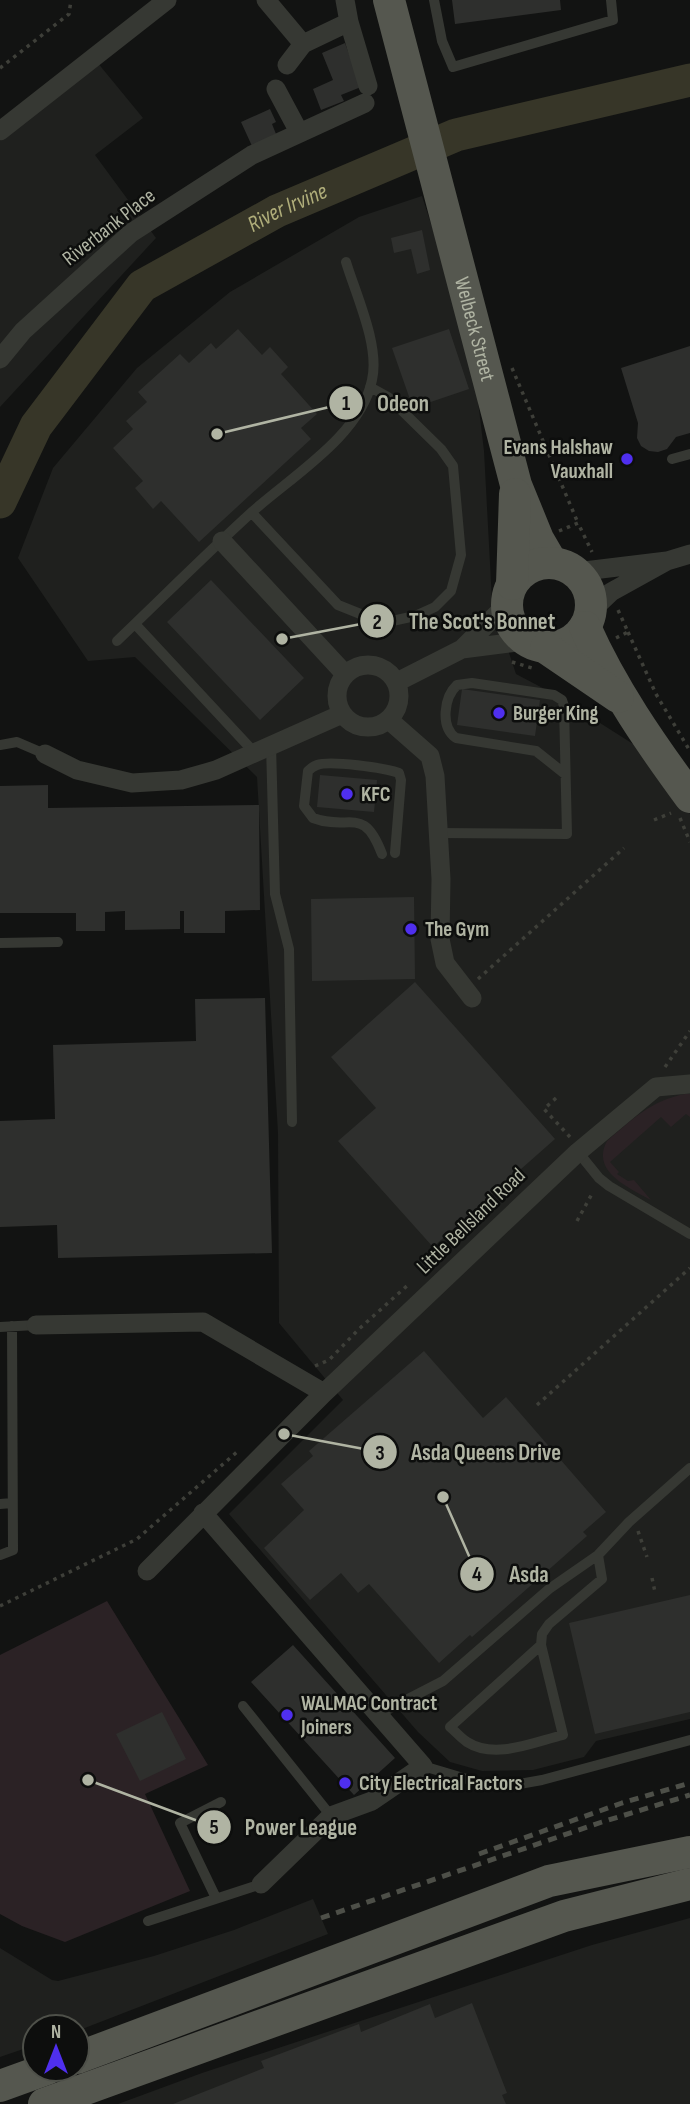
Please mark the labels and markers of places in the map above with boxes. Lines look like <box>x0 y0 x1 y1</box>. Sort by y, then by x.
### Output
callout: Odeon <box>328 381 443 425</box>
place label: Evans Halshaw Vauxhall <box>504 435 613 484</box>
marker: Evans Halshaw Vauxhall <box>619 451 635 467</box>
callout: The Scot's Bonnet <box>360 599 569 643</box>
place label: Burger King <box>513 701 599 726</box>
marker: Burger King <box>491 705 507 721</box>
place label: KFC <box>361 782 391 807</box>
marker: KFC <box>339 786 355 802</box>
place label: The Gym <box>425 917 489 942</box>
marker: The Gym <box>403 921 419 937</box>
callout: Asda Queens Drive <box>362 1430 575 1474</box>
callout: Asda <box>460 1552 562 1596</box>
place label: WALMAC Contract Joiners <box>300 1691 437 1740</box>
marker: WALMAC Contract Joiners <box>279 1707 295 1723</box>
place label: City Electrical Factors <box>359 1771 523 1796</box>
marker: City Electrical Factors <box>337 1775 353 1791</box>
callout: Power League <box>196 1805 371 1849</box>

